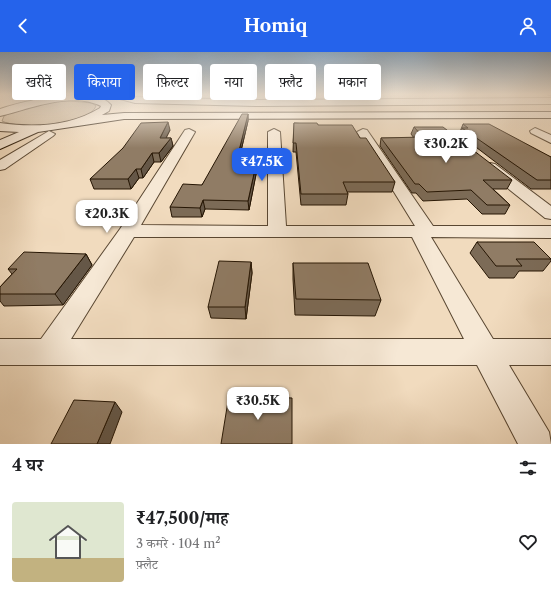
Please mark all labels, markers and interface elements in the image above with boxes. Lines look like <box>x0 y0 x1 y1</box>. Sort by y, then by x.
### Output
icon: back <box>12 15 34 37</box>
text: Homiq <box>244 15 307 37</box>
icon: person <box>517 15 539 37</box>
chip: खरीदें <box>12 64 66 100</box>
chip: किराया <box>74 64 135 100</box>
chip: फ़िल्टर <box>143 64 202 100</box>
chip: नया <box>210 64 257 100</box>
chip: फ़्लैट <box>265 64 316 100</box>
chip: मकान <box>324 64 381 100</box>
pin: ₹30.2K <box>413 130 479 164</box>
text: ₹30.2K <box>424 135 468 151</box>
pin: ₹47.5K <box>229 148 295 182</box>
text: ₹47.5K <box>241 153 283 169</box>
pin: ₹20.3K <box>74 200 140 234</box>
text: ₹20.3K <box>85 205 129 221</box>
pin: ₹30.5K <box>225 387 291 421</box>
text: ₹30.5K <box>236 392 280 408</box>
text: 4 घर <box>12 455 43 475</box>
icon: filters <box>517 457 539 479</box>
text: ₹47,500/माह <box>136 508 228 528</box>
icon: home <box>44 518 92 566</box>
icon: heart <box>517 531 539 553</box>
text: 3 कमरे · 104 m² <box>136 535 221 551</box>
text: फ़्लैट <box>136 556 158 572</box>

